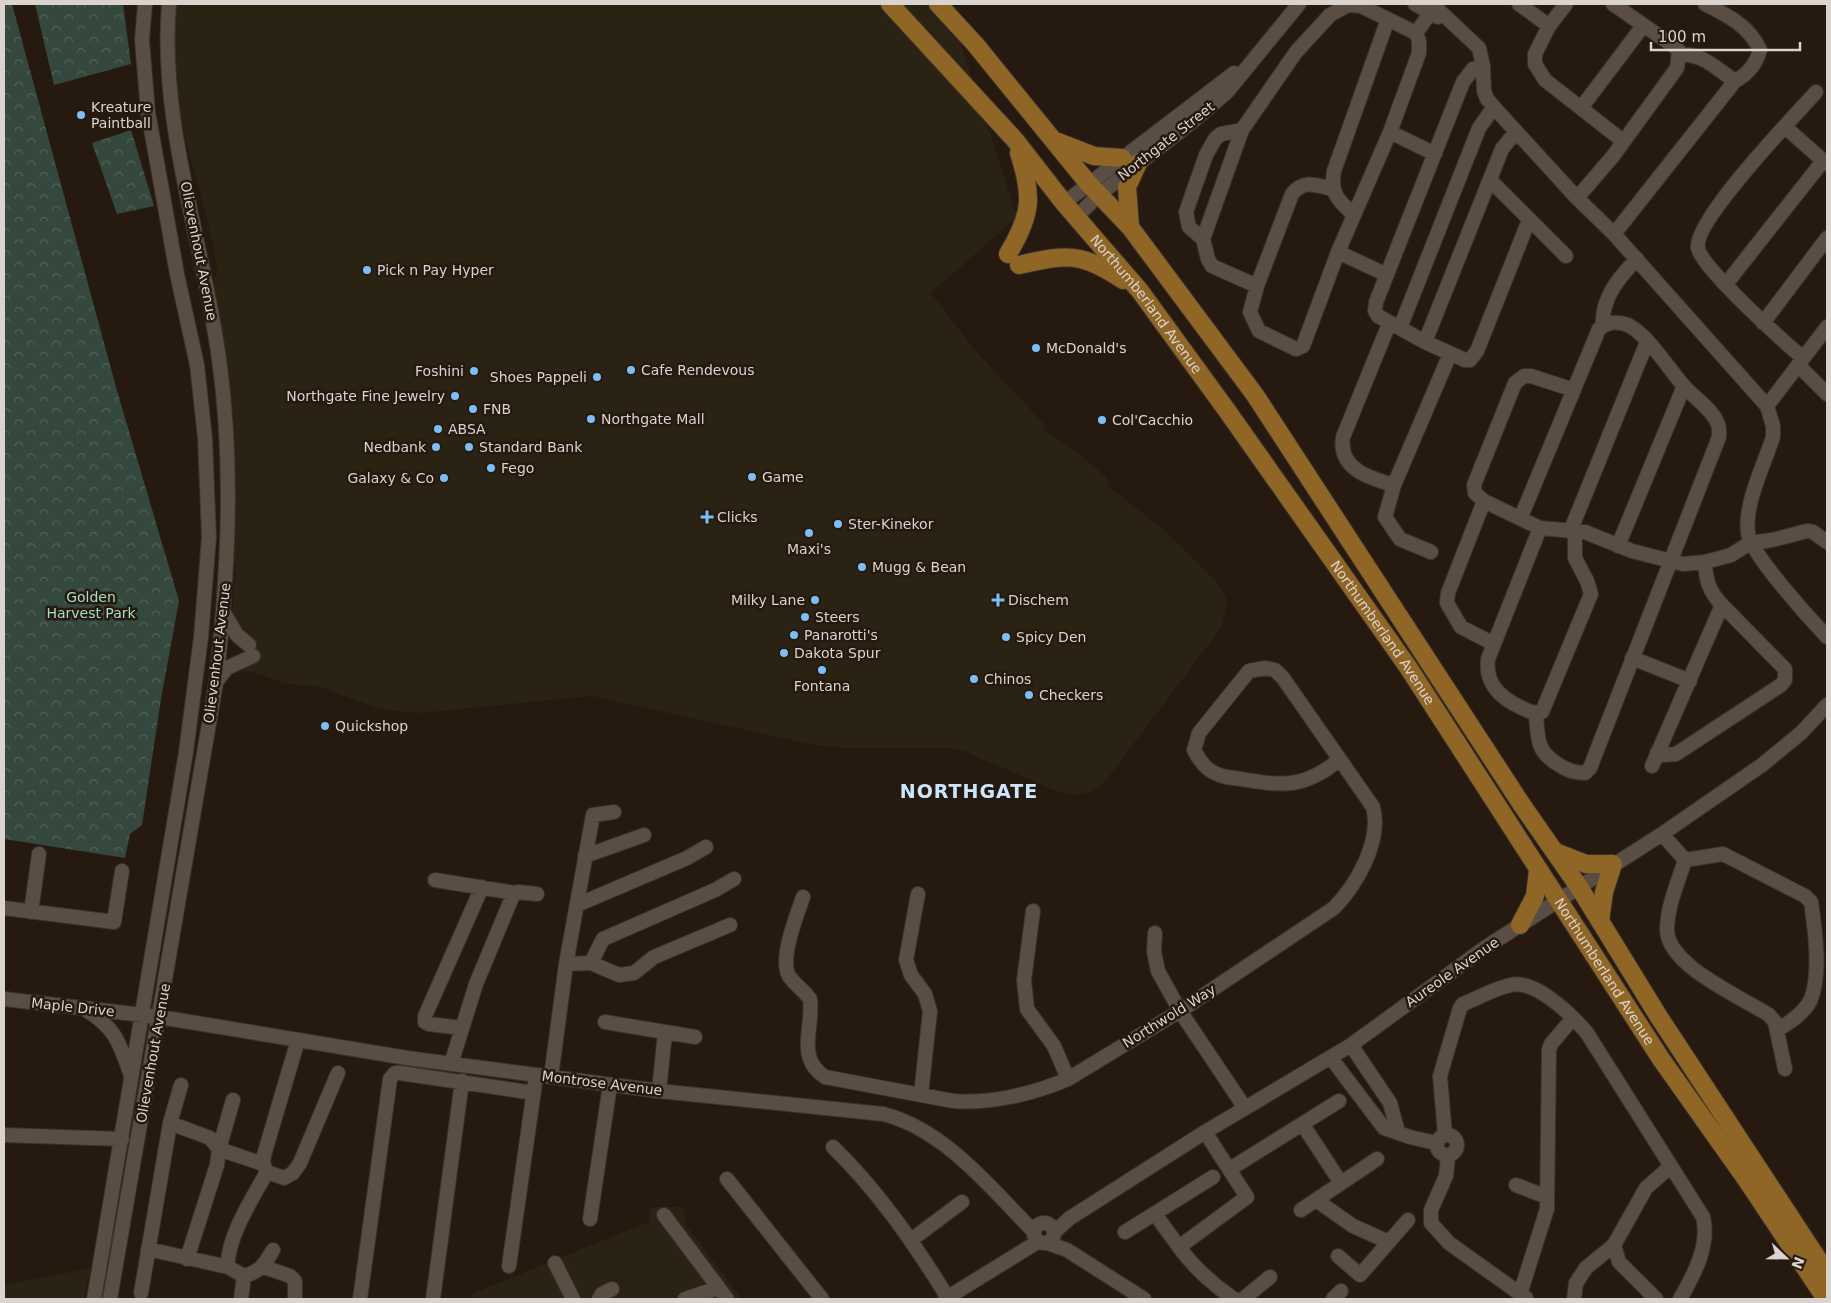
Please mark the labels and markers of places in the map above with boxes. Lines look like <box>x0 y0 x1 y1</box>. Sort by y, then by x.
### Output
place label: Kreature Paintball <box>91 99 151 131</box>
marker: Kreature Paintball <box>75 109 87 121</box>
place label: Pick n Pay Hyper <box>377 262 494 278</box>
marker: Pick n Pay Hyper <box>361 264 373 276</box>
place label: McDonald's <box>1046 340 1127 356</box>
marker: McDonald's <box>1030 342 1042 354</box>
place label: Cafe Rendevous <box>641 362 754 378</box>
place label: Foshini <box>415 363 464 379</box>
marker: Cafe Rendevous <box>625 364 637 376</box>
marker: Foshini <box>468 365 480 377</box>
place label: Shoes Pappeli <box>490 369 587 385</box>
marker: Shoes Pappeli <box>591 371 603 383</box>
place label: Northgate Fine Jewelry <box>286 388 445 404</box>
marker: Northgate Fine Jewelry <box>449 390 461 402</box>
place label: FNB <box>483 401 511 417</box>
marker: FNB <box>467 403 479 415</box>
place label: Northgate Mall <box>601 411 705 427</box>
place label: Col'Cacchio <box>1112 412 1193 428</box>
marker: Northgate Mall <box>585 413 597 425</box>
marker: Col'Cacchio <box>1096 414 1108 426</box>
place label: ABSA <box>448 421 486 437</box>
marker: ABSA <box>432 423 444 435</box>
place label: Nedbank <box>364 439 427 455</box>
place label: Standard Bank <box>479 439 583 455</box>
marker: Nedbank <box>430 441 442 453</box>
marker: Standard Bank <box>463 441 475 453</box>
place label: Fego <box>501 460 534 476</box>
marker: Fego <box>485 462 497 474</box>
place label: Game <box>762 469 804 485</box>
place label: Galaxy & Co <box>347 470 434 486</box>
marker: Game <box>746 471 758 483</box>
marker: Galaxy & Co <box>438 472 450 484</box>
place label: Clicks <box>717 509 758 525</box>
marker: Clicks <box>701 511 713 523</box>
place label: Ster-Kinekor <box>848 516 934 532</box>
marker: Ster-Kinekor <box>832 518 844 530</box>
marker: Maxi's <box>803 527 815 539</box>
place label: Maxi's <box>787 541 831 557</box>
place label: Mugg & Bean <box>872 559 966 575</box>
marker: Mugg & Bean <box>856 561 868 573</box>
place label: Milky Lane <box>731 592 805 608</box>
place label: Dischem <box>1008 592 1069 608</box>
marker: Milky Lane <box>809 594 821 606</box>
marker: Dischem <box>992 594 1004 606</box>
place label: Steers <box>815 609 860 625</box>
marker: Steers <box>799 611 811 623</box>
place label: Panarotti's <box>804 627 878 643</box>
marker: Panarotti's <box>788 629 800 641</box>
place label: Spicy Den <box>1016 629 1086 645</box>
marker: Spicy Den <box>1000 631 1012 643</box>
place label: Dakota Spur <box>794 645 881 661</box>
marker: Dakota Spur <box>778 647 790 659</box>
marker: Fontana <box>816 664 828 676</box>
place label: Chinos <box>984 671 1031 687</box>
marker: Chinos <box>968 673 980 685</box>
place label: Fontana <box>794 678 850 694</box>
place label: Checkers <box>1039 687 1103 703</box>
marker: Checkers <box>1023 689 1035 701</box>
place label: Quickshop <box>335 718 408 734</box>
marker: Quickshop <box>319 720 331 732</box>

